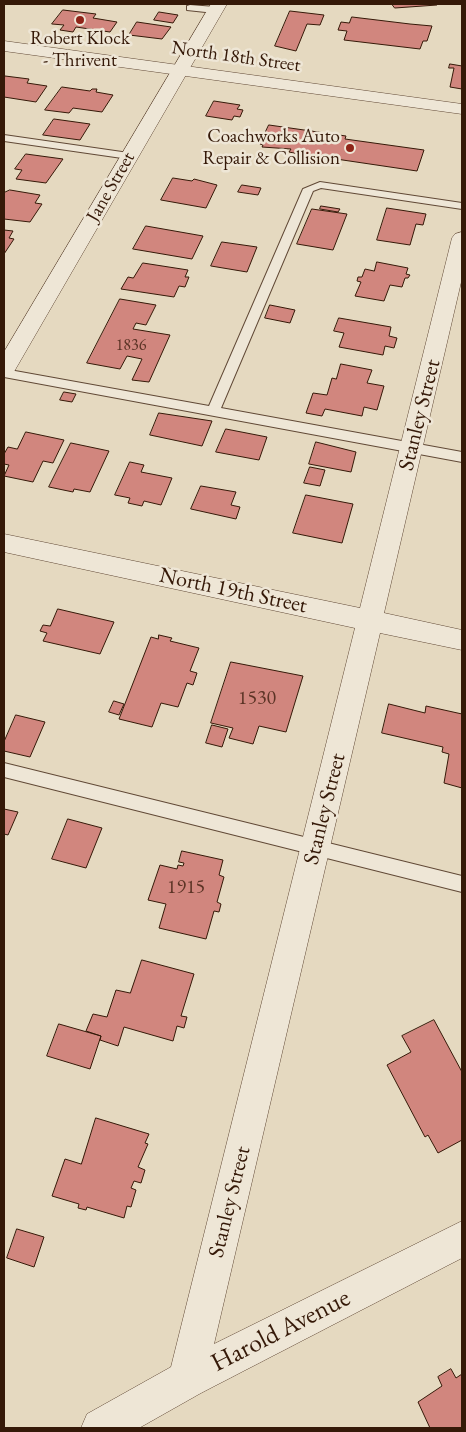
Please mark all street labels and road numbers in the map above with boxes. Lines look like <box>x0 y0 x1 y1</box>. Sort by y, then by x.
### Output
street label: North 18th Street <box>170 37 302 77</box>
street label: Jane Street <box>82 148 140 226</box>
street label: Stanley Street <box>393 357 447 473</box>
street label: North 19th Street <box>157 562 309 620</box>
street label: Stanley Street <box>298 751 352 867</box>
street label: Stanley Street <box>203 1144 257 1260</box>
street label: Harold Avenue <box>206 1283 356 1379</box>

